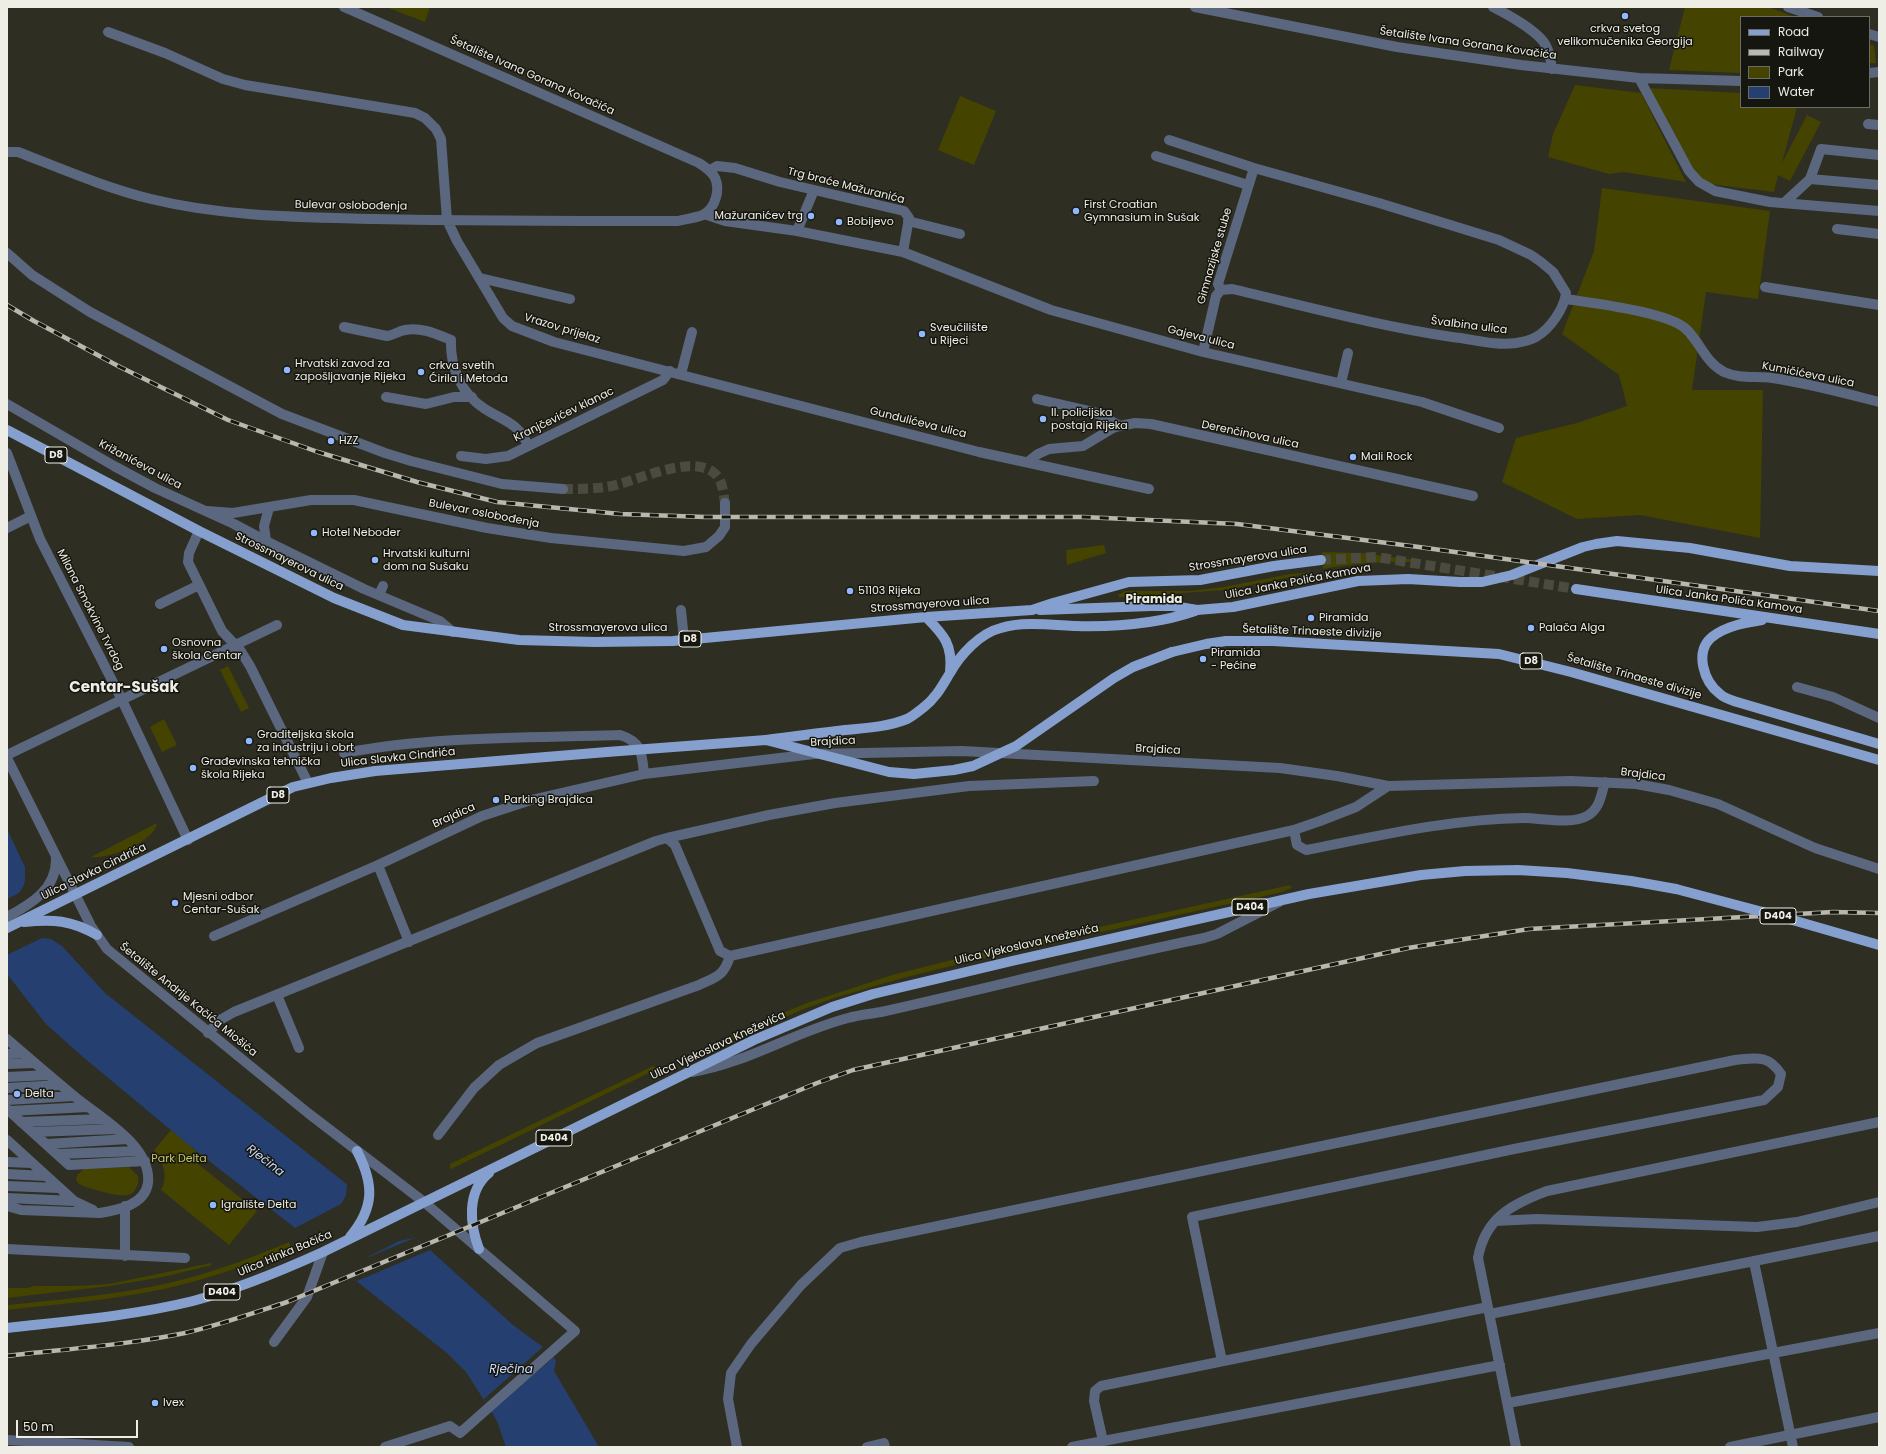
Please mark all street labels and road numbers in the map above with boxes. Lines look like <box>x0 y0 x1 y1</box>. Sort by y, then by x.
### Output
street label: Šetalište Ivana Gorana Kovačića <box>1379 25 1557 63</box>
street label: Šetalište Ivana Gorana Kovačića <box>448 34 616 118</box>
street label: Trg braće Mažuranića <box>786 165 906 207</box>
street label: Bulevar oslobođenja <box>295 198 407 214</box>
street label: Gimnazijske stube <box>1195 206 1235 306</box>
street label: Vrazov prijelaz <box>522 311 602 347</box>
street label: Švalbina ulica <box>1430 315 1508 337</box>
street label: Gajeva ulica <box>1166 323 1236 353</box>
street label: Kumičićeva ulica <box>1761 360 1855 390</box>
street label: Kranjčevićev klanac <box>512 385 616 445</box>
street label: Gundulićeva ulica <box>868 405 968 441</box>
street label: Derenčinova ulica <box>1200 418 1300 452</box>
street label: Križanićeva ulica <box>96 438 184 492</box>
road number: D8 <box>45 447 67 463</box>
street label: Bulevar oslobođenja <box>428 497 540 531</box>
street label: Strossmayerova ulica <box>233 530 345 594</box>
street label: Strossmayerova ulica <box>1188 543 1308 575</box>
street label: Milana Smokvine Tvrdog <box>54 547 126 673</box>
street label: Ulica Janka Polića Kamova <box>1224 561 1372 603</box>
street label: Ulica Janka Polića Kamova <box>1655 583 1803 617</box>
street label: Strossmayerova ulica <box>870 594 990 616</box>
street label: Strossmayerova ulica <box>548 621 668 635</box>
street label: Šetalište Trinaeste divizije <box>1242 623 1382 641</box>
road number: D8 <box>679 631 701 647</box>
street label: Šetalište Trinaeste divizije <box>1565 651 1703 703</box>
road number: D8 <box>1520 653 1542 669</box>
street label: Brajdica <box>810 734 856 750</box>
street label: Brajdica <box>1135 742 1181 758</box>
street label: Ulica Slavka Cindrića <box>340 745 456 771</box>
street label: Brajdica <box>1620 766 1666 784</box>
road number: D8 <box>267 787 289 803</box>
street label: Brajdica <box>431 801 477 831</box>
street label: Ulica Slavka Cindrića <box>39 841 149 903</box>
road number: D404 <box>1232 899 1268 915</box>
road number: D404 <box>1760 908 1796 924</box>
street label: Ulica Vjekoslava Kneževića <box>954 922 1100 968</box>
street label: Šetalište Andrije Kačića Miošića <box>117 940 259 1060</box>
street label: Ulica Vjekoslava Kneževića <box>648 1009 788 1083</box>
road number: D404 <box>536 1130 572 1146</box>
street label: Ulica Hinka Bačića <box>236 1228 334 1280</box>
road number: D404 <box>204 1284 240 1300</box>

